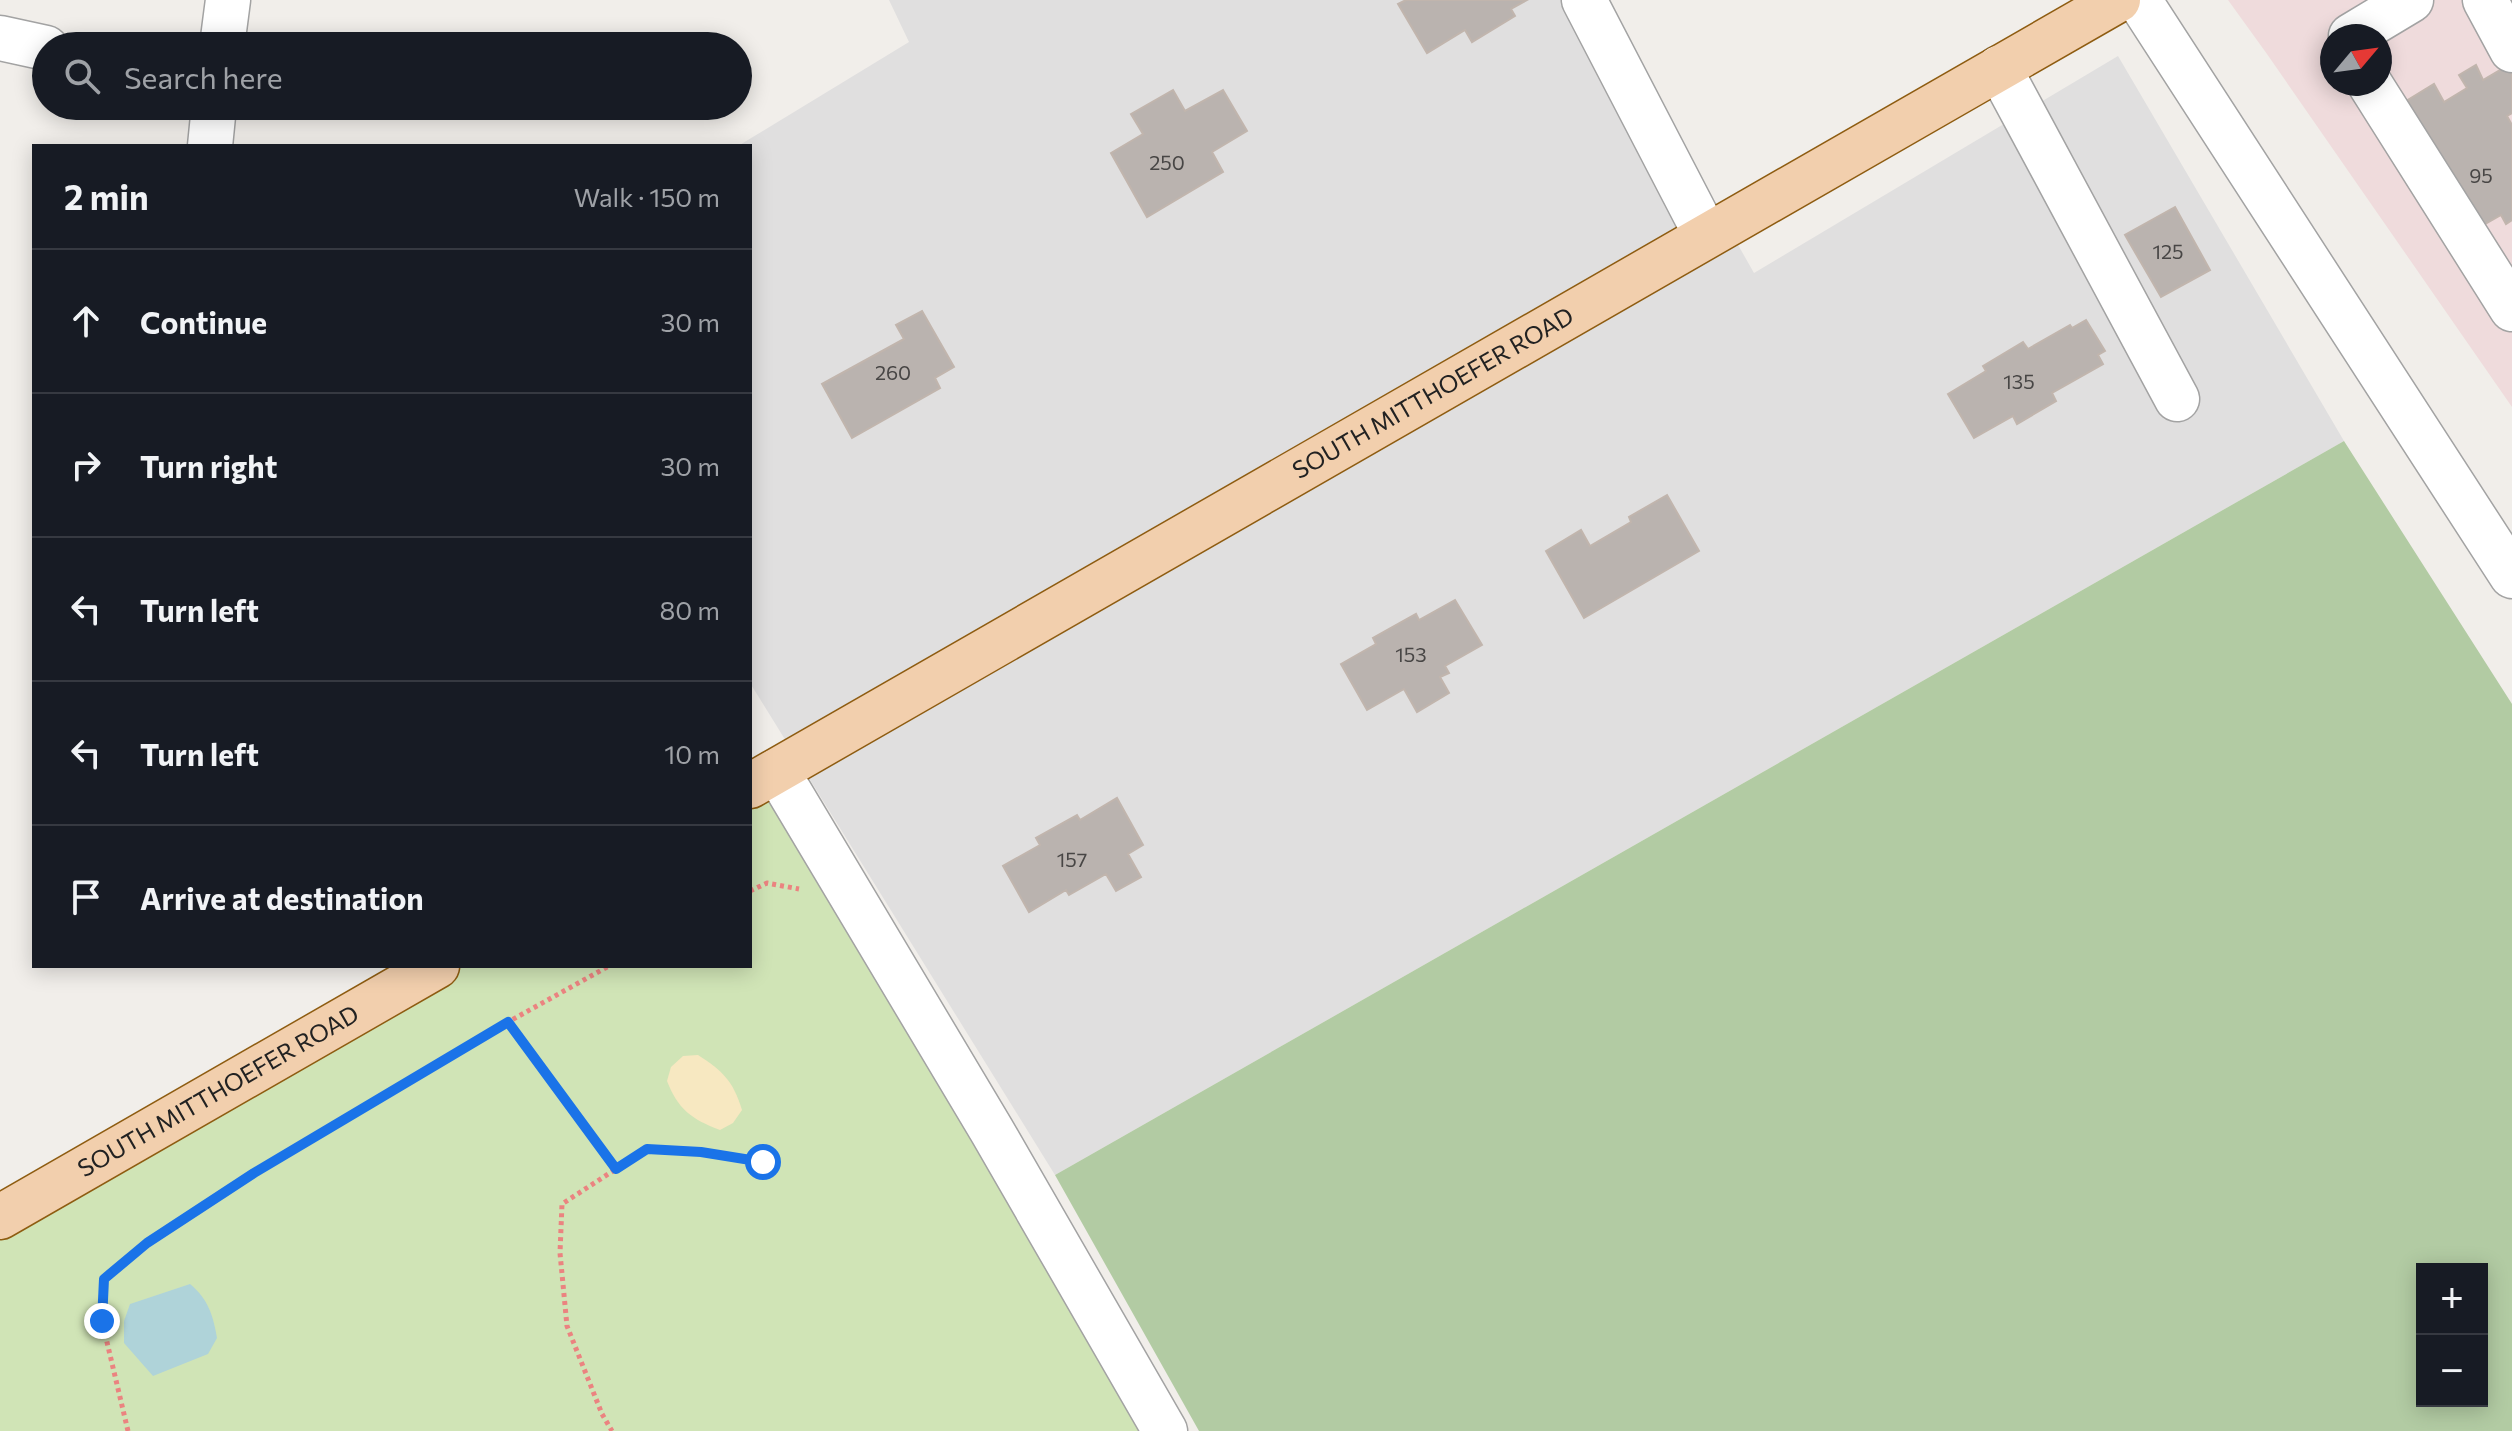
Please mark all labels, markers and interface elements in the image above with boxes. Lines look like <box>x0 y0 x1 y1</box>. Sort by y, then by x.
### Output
north arrow <box>2320 24 2392 96</box>
search box <box>32 32 752 120</box>
icon: search <box>60 54 104 98</box>
text: Search here <box>124 58 283 95</box>
house number: 250 <box>1149 150 1185 174</box>
house number: 95 <box>2469 163 2493 187</box>
text: 2 min <box>64 175 149 217</box>
text: Walk · 150 m <box>574 181 720 212</box>
house number: 125 <box>2152 239 2184 263</box>
icon: ahead <box>64 299 108 343</box>
street label: SOUTH MITTHOEFER ROAD <box>1287 300 1578 484</box>
text: Continue <box>140 303 267 340</box>
text: 30 m <box>661 306 720 337</box>
house number: 260 <box>875 360 911 384</box>
house number: 135 <box>2003 369 2035 393</box>
icon: right <box>64 443 108 487</box>
text: Turn right <box>140 447 277 484</box>
text: 30 m <box>661 450 720 481</box>
icon: left <box>64 587 108 631</box>
text: Turn left <box>140 591 259 628</box>
text: 80 m <box>660 594 720 625</box>
house number: 153 <box>1395 642 1427 666</box>
icon: left <box>64 731 108 775</box>
text: Turn left <box>140 735 259 772</box>
text: 10 m <box>664 738 720 769</box>
house number: 157 <box>1057 847 1087 871</box>
icon: arrive <box>64 875 108 919</box>
text: Arrive at destination <box>140 879 424 916</box>
street label: SOUTH MITTHOEFER ROAD <box>72 998 363 1182</box>
route start <box>745 1144 781 1180</box>
map controls <box>2416 1263 2488 1407</box>
button: + <box>2416 1263 2488 1335</box>
route end <box>84 1303 120 1339</box>
button: − <box>2416 1335 2488 1407</box>

